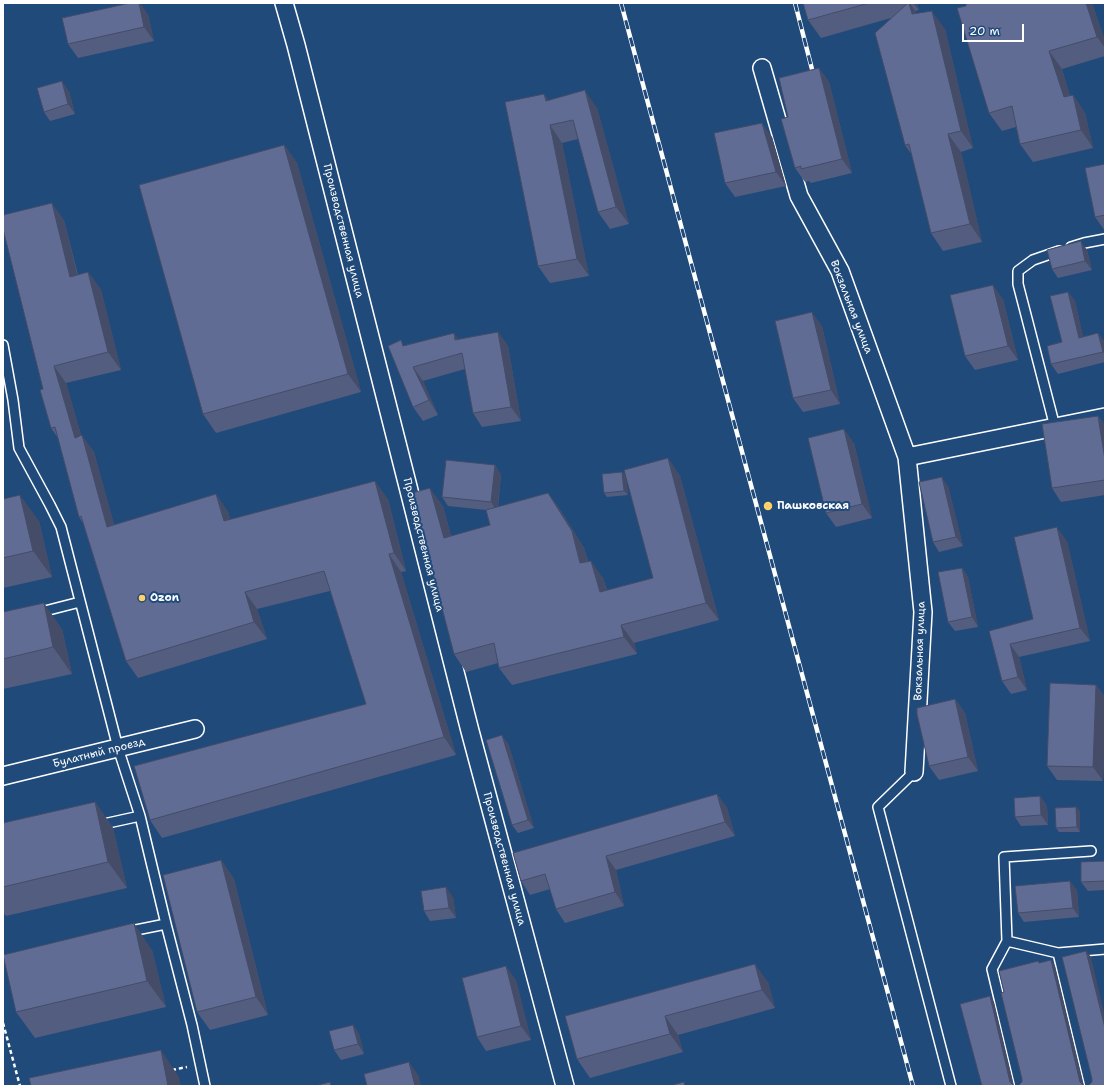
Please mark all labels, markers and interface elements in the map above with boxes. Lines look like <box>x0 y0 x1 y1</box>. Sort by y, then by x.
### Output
scale bar <box>964 16 1026 42</box>
text: 20 m <box>969 23 1000 39</box>
street label: Производственная улица <box>320 163 366 299</box>
street label: Вокзальная улица <box>827 258 875 356</box>
street label: Производственная улица <box>400 477 446 613</box>
place label: Пашковская <box>777 499 849 513</box>
marker: Пашковская <box>762 500 774 512</box>
place label: Ozon <box>150 591 179 605</box>
marker: Ozon <box>137 593 147 603</box>
street label: Вокзальная улица <box>912 601 928 701</box>
street label: Булатный проезд <box>52 735 146 771</box>
street label: Производственная улица <box>480 791 528 927</box>

